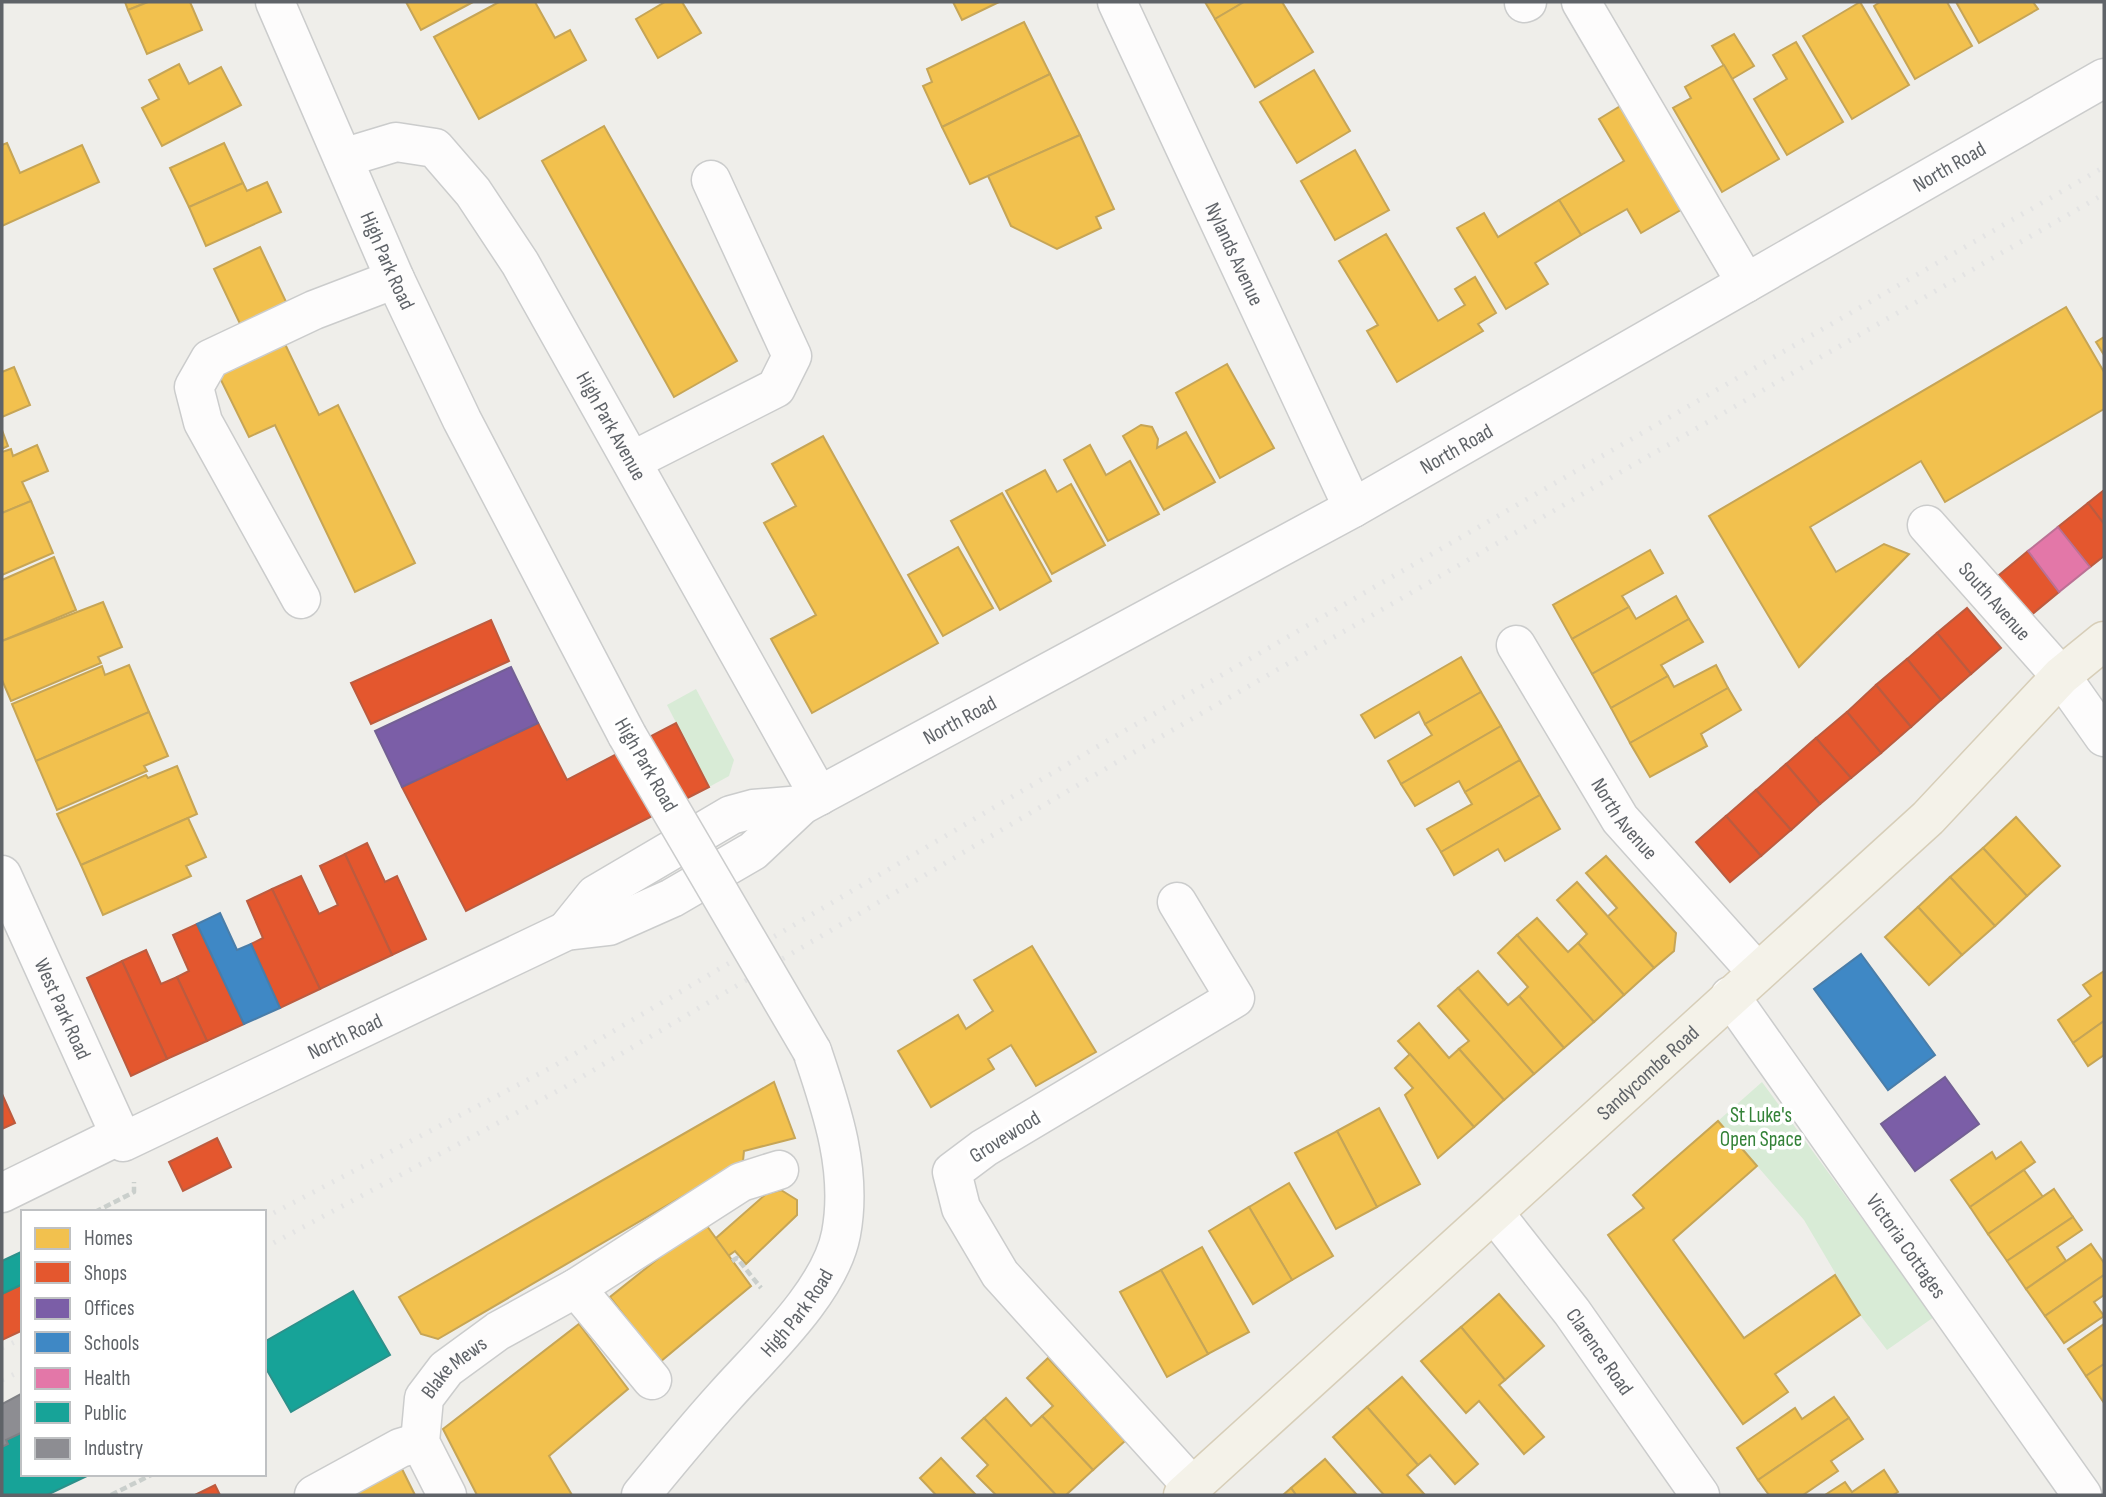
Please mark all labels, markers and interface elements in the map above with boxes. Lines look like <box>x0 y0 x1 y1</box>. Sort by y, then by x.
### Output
street label: North Road <box>1909 136 1990 197</box>
street label: Nylands Avenue <box>1200 198 1269 309</box>
street label: High Park Road <box>355 208 420 314</box>
street label: High Park Avenue <box>571 367 652 485</box>
street label: North Road <box>1416 418 1497 479</box>
street label: South Avenue <box>1953 557 2036 646</box>
street label: North Road <box>919 690 1001 750</box>
street label: High Park Road <box>609 714 683 816</box>
street label: North Avenue <box>1586 773 1663 865</box>
street label: West Park Road <box>29 954 96 1063</box>
street label: North Road <box>304 1008 386 1065</box>
street label: Sandycombe Road <box>1592 1020 1704 1125</box>
park label: St Luke's Open Space <box>1720 1103 1802 1152</box>
street label: Grovewood <box>965 1105 1045 1169</box>
street label: Victoria Cottages <box>1861 1189 1952 1303</box>
legend <box>21 1210 266 1476</box>
text: Homes <box>84 1226 133 1251</box>
text: Shops <box>84 1261 127 1286</box>
street label: High Park Road <box>755 1265 838 1362</box>
text: Offices <box>84 1296 135 1321</box>
street label: Clarence Road <box>1561 1303 1639 1400</box>
text: Schools <box>84 1331 139 1356</box>
street label: Blake Mews <box>416 1331 492 1403</box>
text: Health <box>84 1366 131 1391</box>
text: Public <box>84 1401 127 1426</box>
text: Industry <box>84 1436 143 1461</box>

